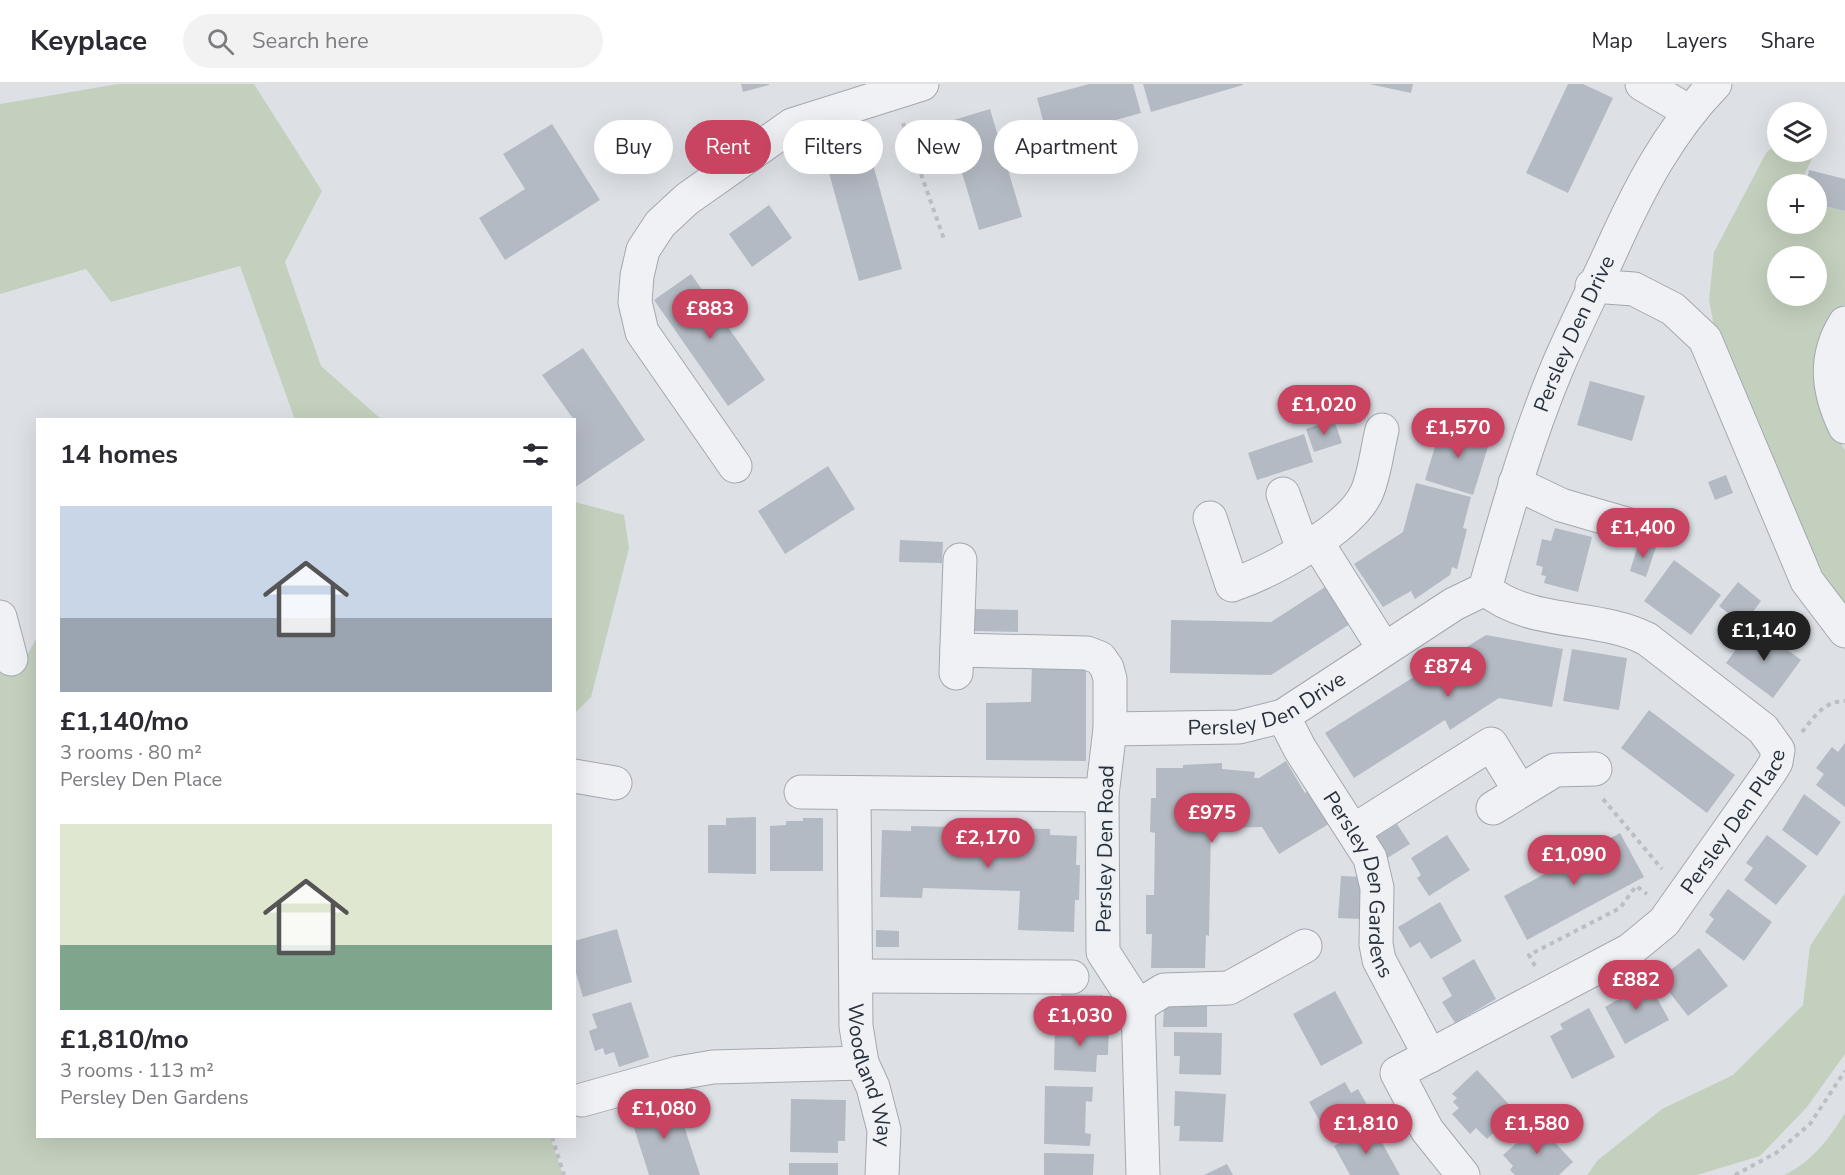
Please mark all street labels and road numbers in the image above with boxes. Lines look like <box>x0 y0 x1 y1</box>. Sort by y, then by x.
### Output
street label: Persley Den Drive <box>1527 251 1621 416</box>
street label: Persley Den Drive <box>1187 665 1351 742</box>
street label: Persley Den Place <box>1674 748 1792 900</box>
street label: Persley Den Road <box>1090 765 1120 933</box>
street label: Persley Den Gardens <box>1317 786 1400 983</box>
street label: Woodland Way <box>842 1003 898 1148</box>

